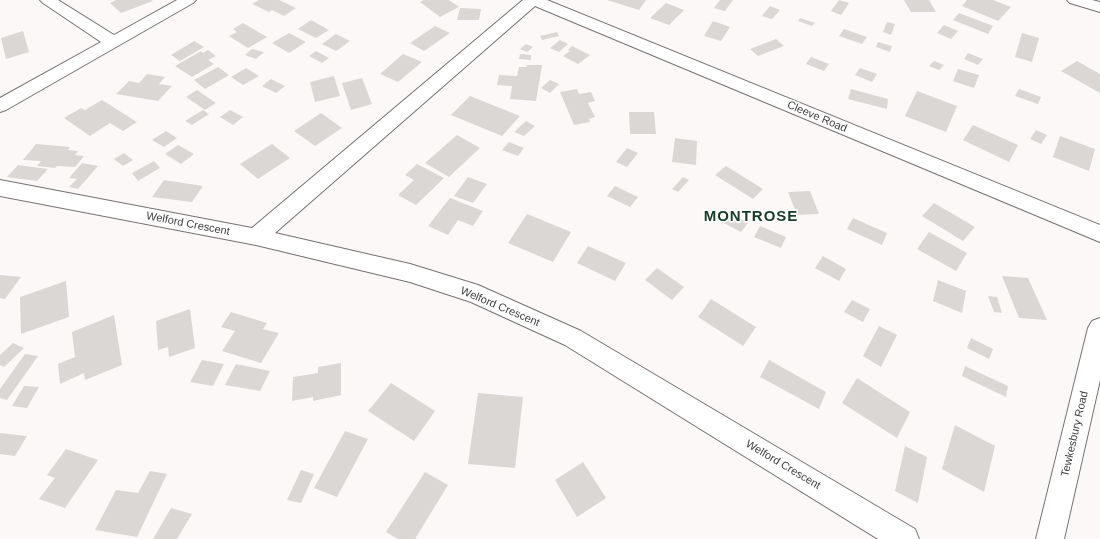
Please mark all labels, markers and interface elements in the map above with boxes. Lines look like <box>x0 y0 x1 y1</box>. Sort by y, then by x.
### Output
street label: Cleeve Road <box>785 99 849 135</box>
district label: MONTROSE <box>704 208 798 226</box>
street label: Welford Crescent <box>145 209 231 239</box>
street label: Welford Crescent <box>458 284 542 330</box>
street label: Tewkesbury Road <box>1059 390 1091 478</box>
street label: Welford Crescent <box>743 438 823 492</box>

